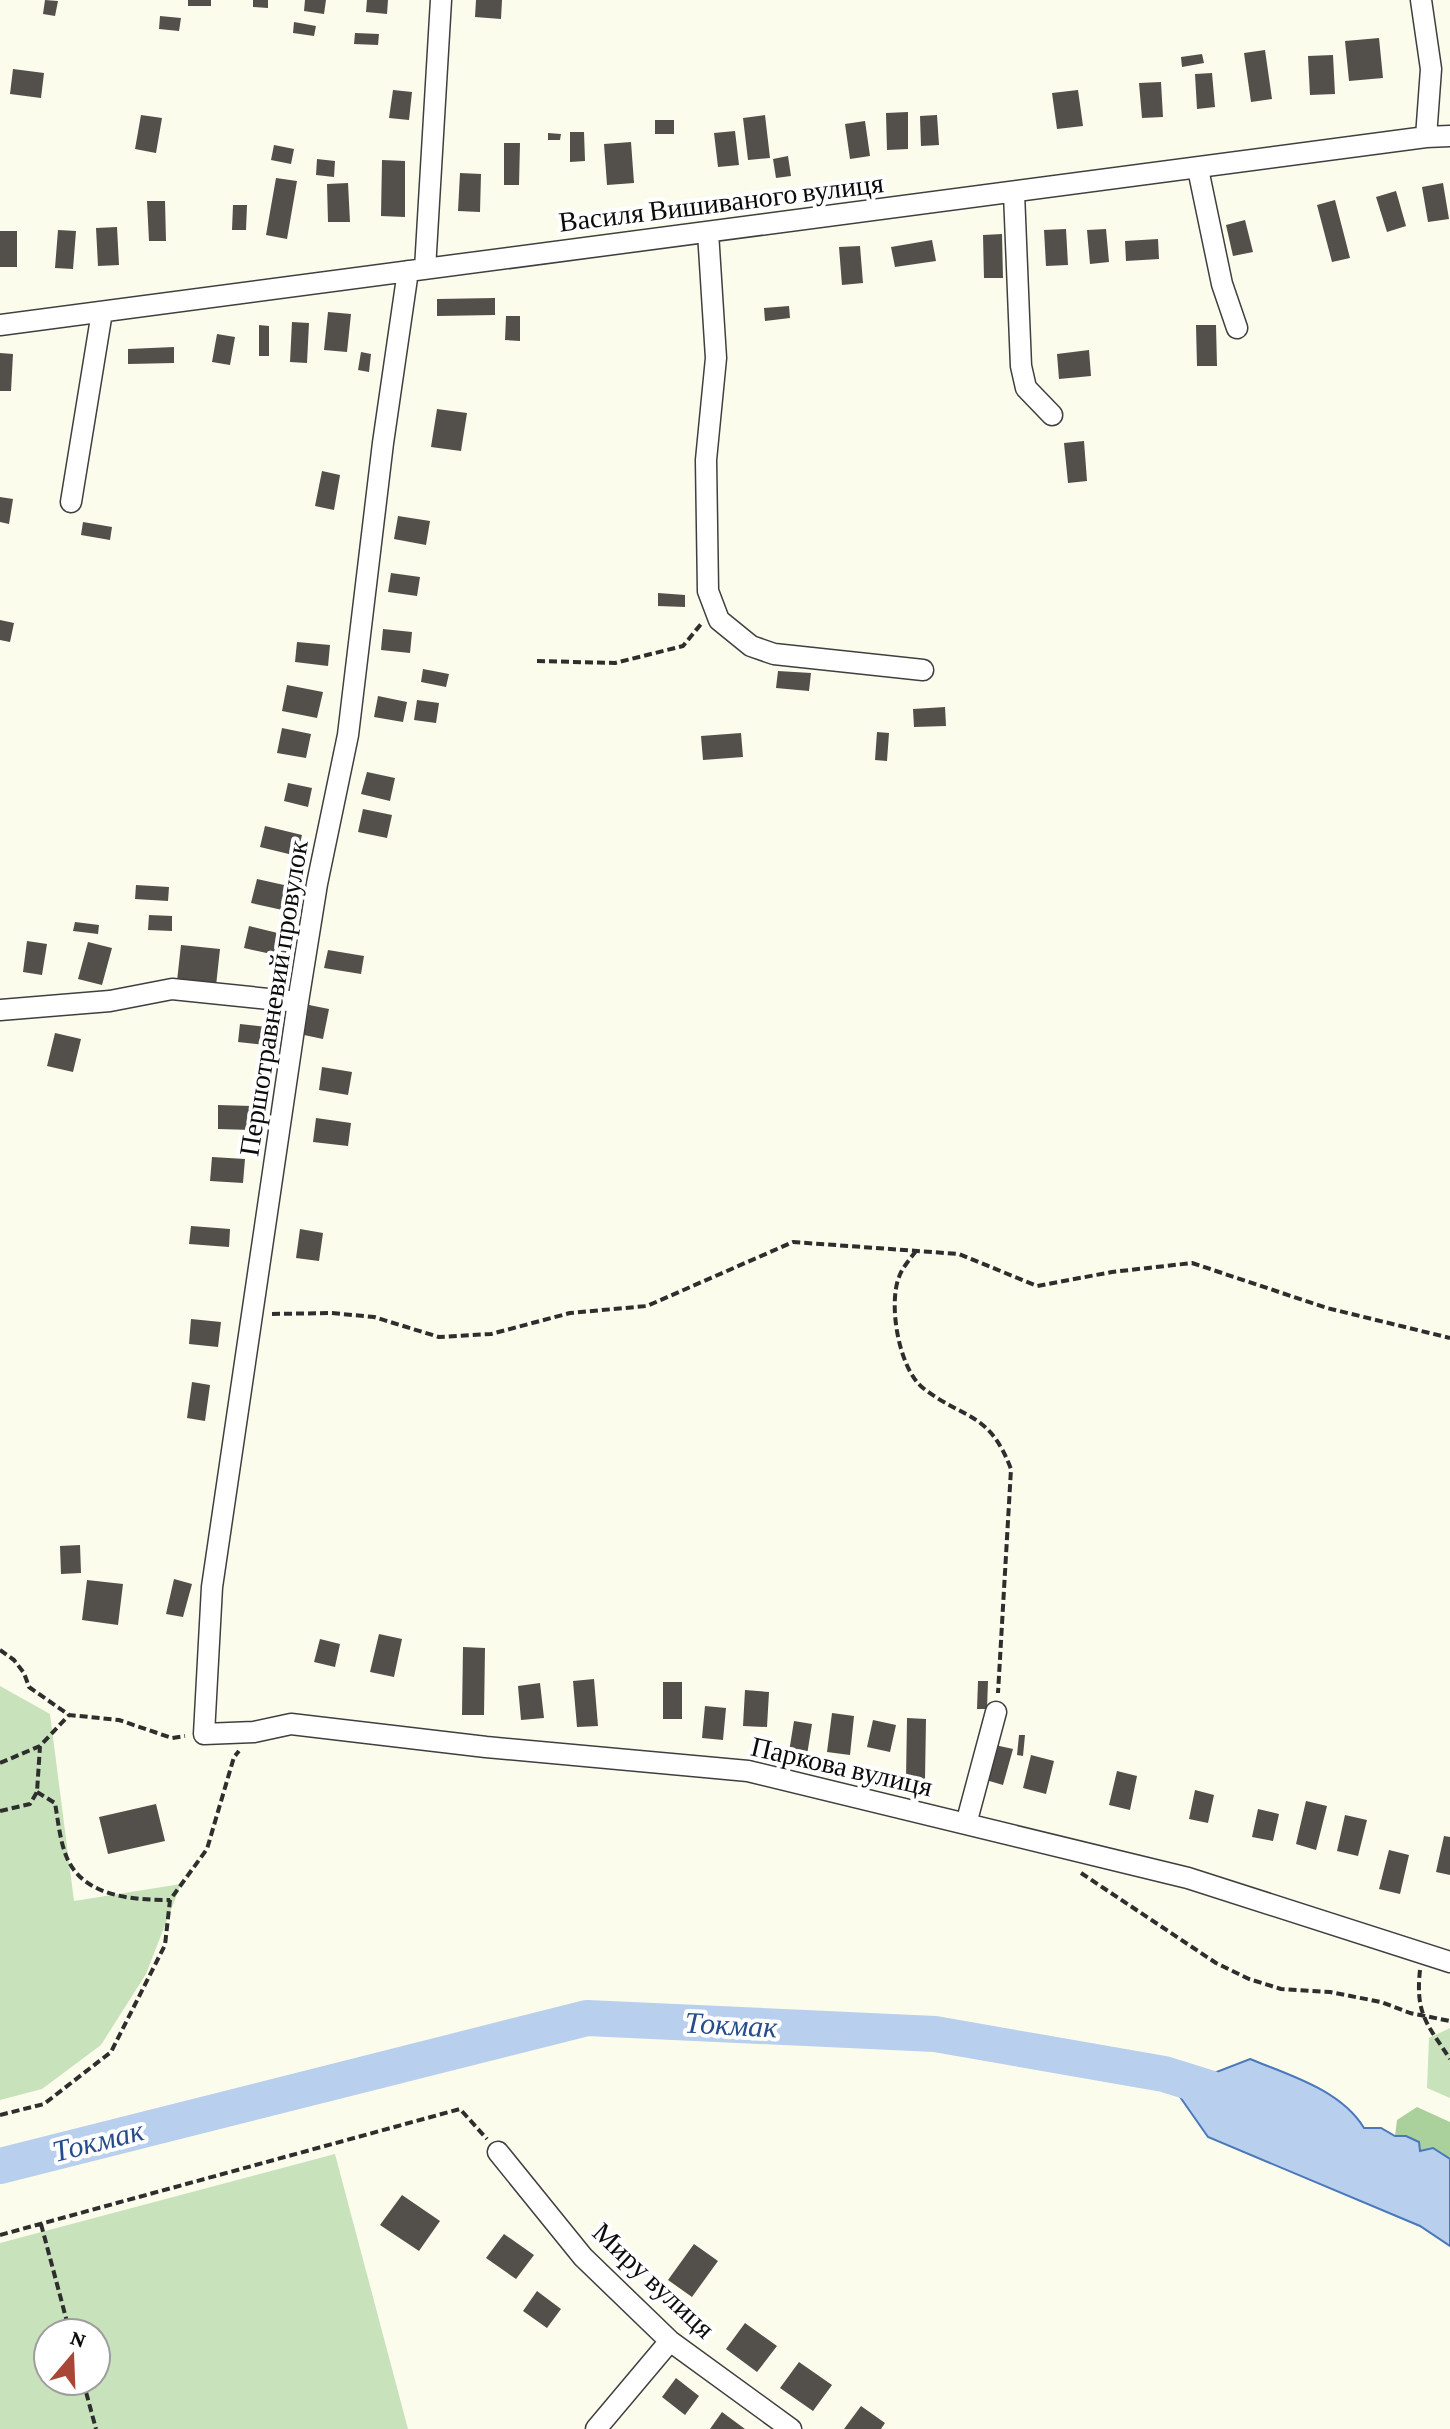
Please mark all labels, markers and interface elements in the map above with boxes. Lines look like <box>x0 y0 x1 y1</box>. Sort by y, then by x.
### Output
street label: Василя Вишиваного вулиця <box>557 167 885 238</box>
street label: Першотравневий провулок <box>233 837 314 1158</box>
street label: Паркова вулиця <box>748 1731 936 1802</box>
water label: Токмак <box>684 2006 779 2043</box>
water label: Токмак <box>49 2113 148 2168</box>
street label: Миру вулиця <box>587 2216 721 2345</box>
north arrow <box>32 2317 112 2397</box>
text: N <box>67 2324 90 2353</box>

